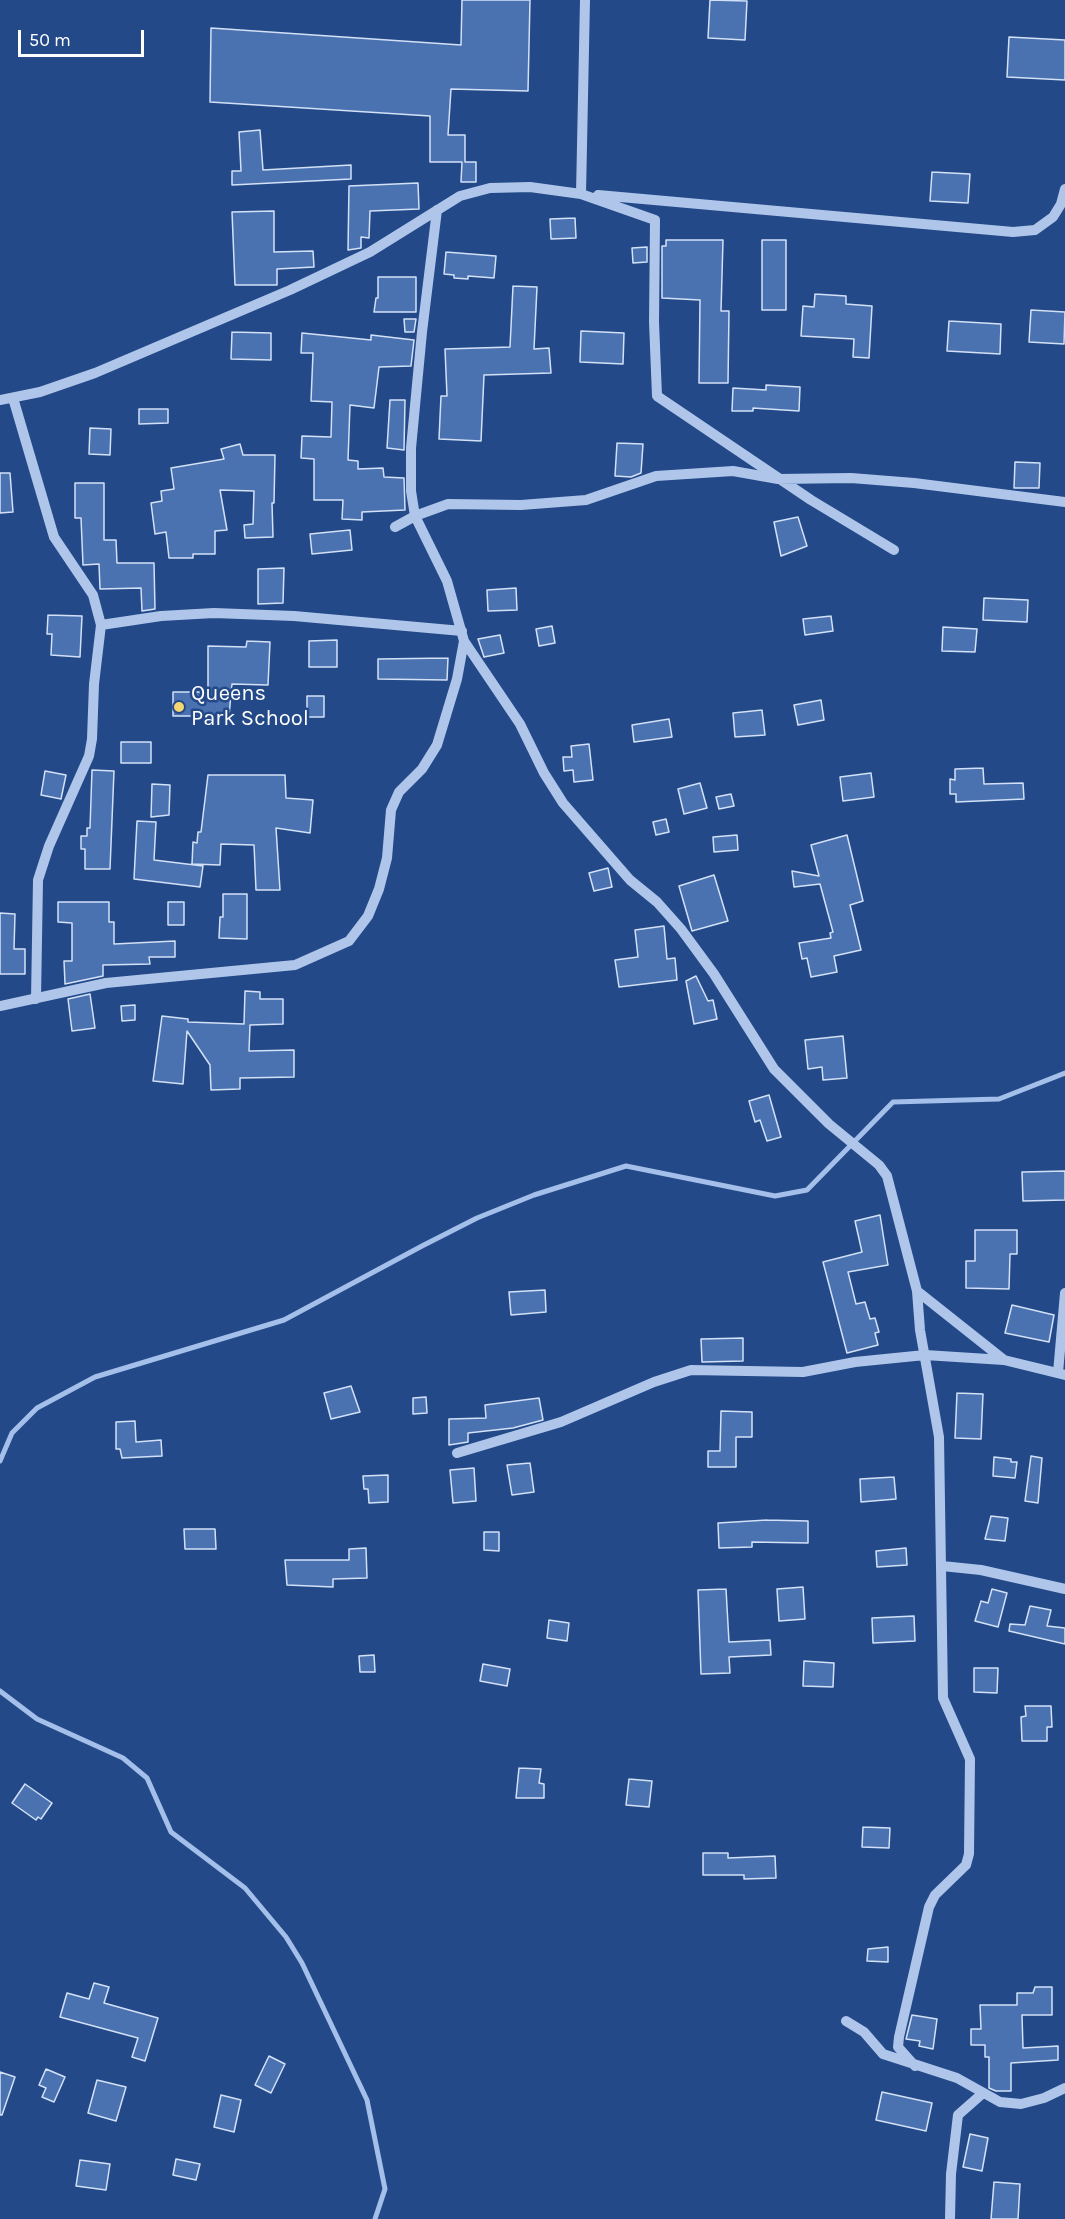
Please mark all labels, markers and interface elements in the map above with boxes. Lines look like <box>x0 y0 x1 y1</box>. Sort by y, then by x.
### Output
scale bar <box>21 18 147 56</box>
text: 50 m <box>29 29 71 51</box>
place label: Queens Park School <box>191 681 309 732</box>
marker: Queens Park School <box>172 700 186 714</box>

